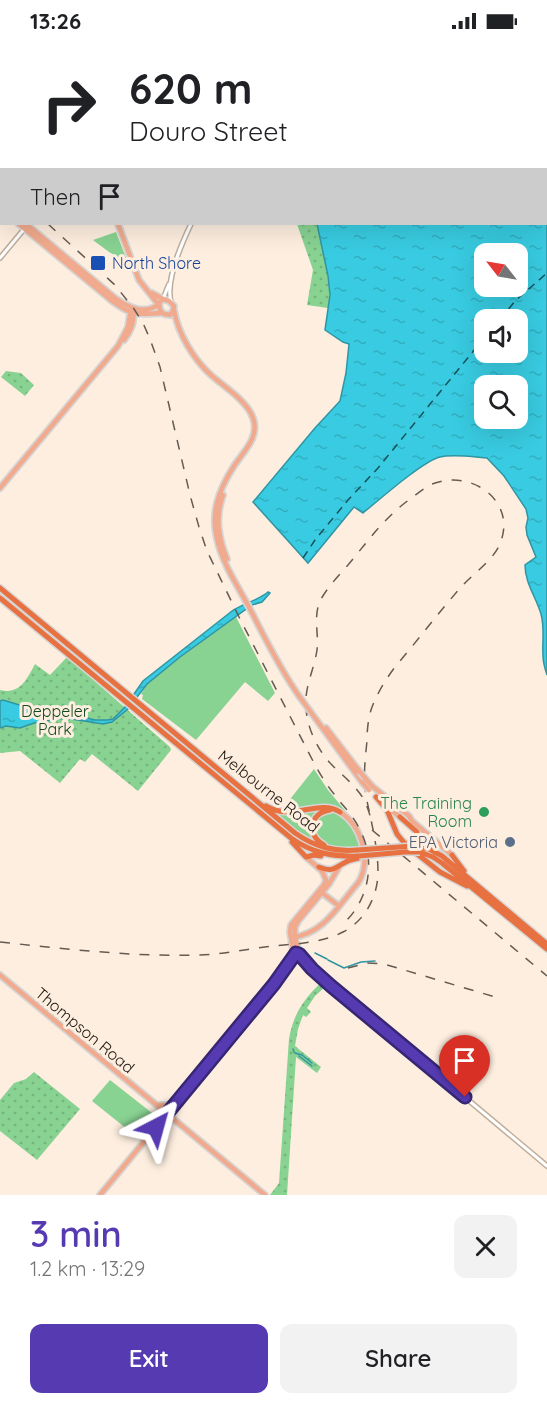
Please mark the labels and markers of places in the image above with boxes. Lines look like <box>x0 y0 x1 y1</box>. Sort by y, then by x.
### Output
place label: North Shore <box>112 253 201 273</box>
marker: North Shore <box>89 254 107 272</box>
place label: The Training Room <box>380 793 472 831</box>
marker: The Training Room <box>477 805 491 819</box>
place label: EPA Victoria <box>409 832 498 852</box>
marker: EPA Victoria <box>503 835 517 849</box>
pin <box>439 1035 490 1097</box>

